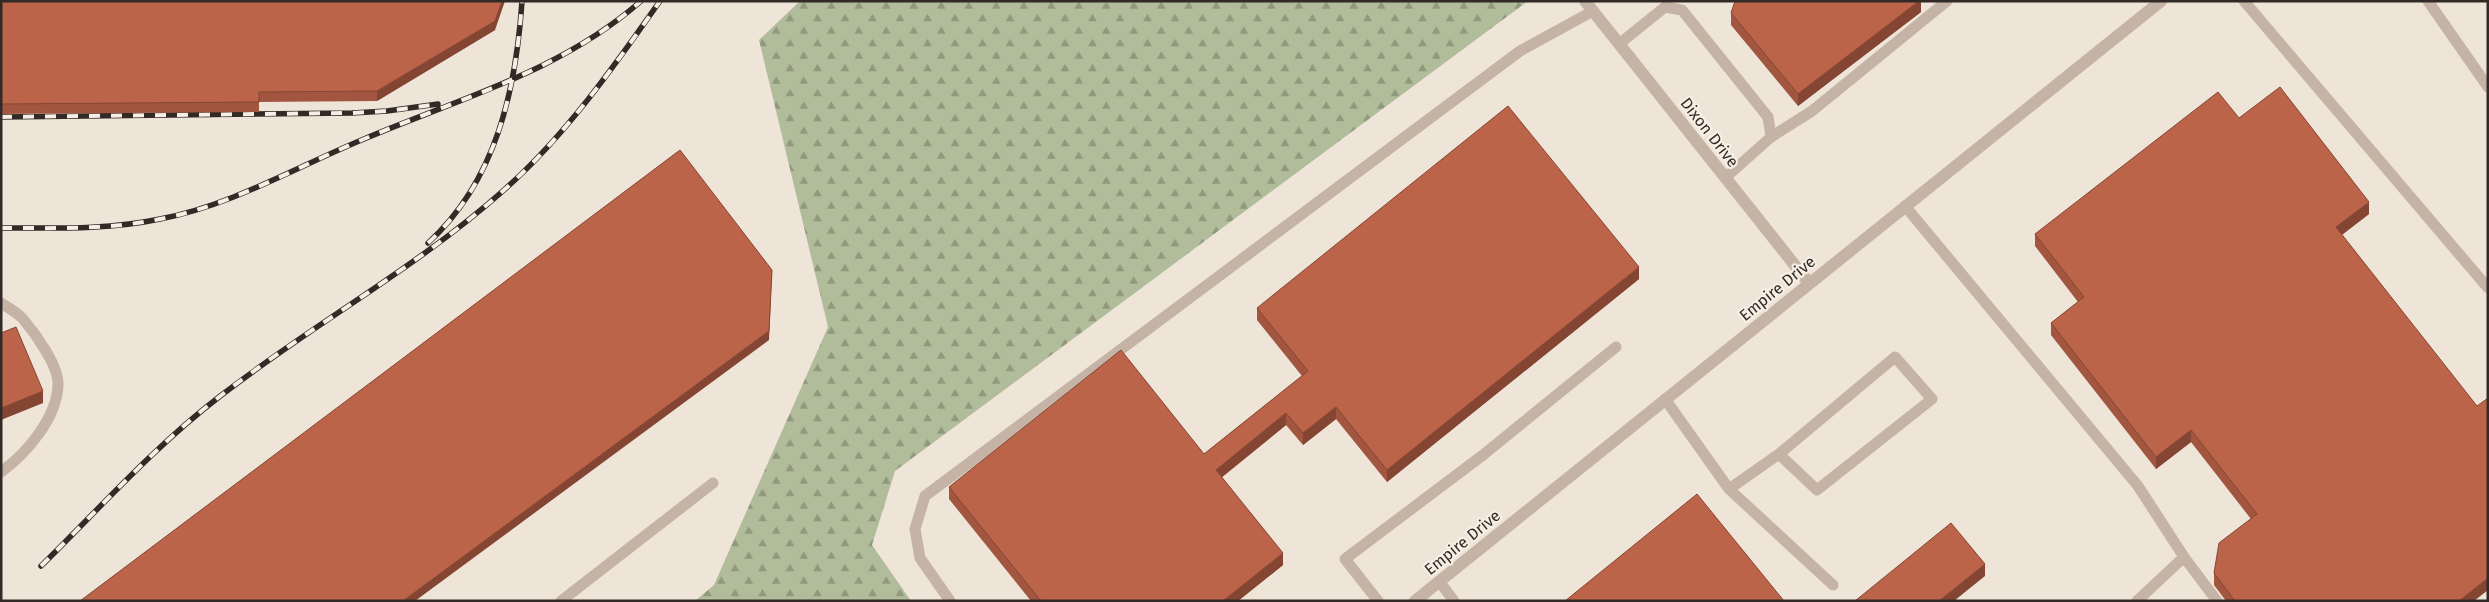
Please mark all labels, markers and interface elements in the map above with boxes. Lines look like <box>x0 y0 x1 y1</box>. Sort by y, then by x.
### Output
street label: Dixon Drive <box>1677 94 1743 171</box>
street label: Empire Drive <box>1735 252 1819 325</box>
street label: Empire Drive <box>1420 506 1504 579</box>

